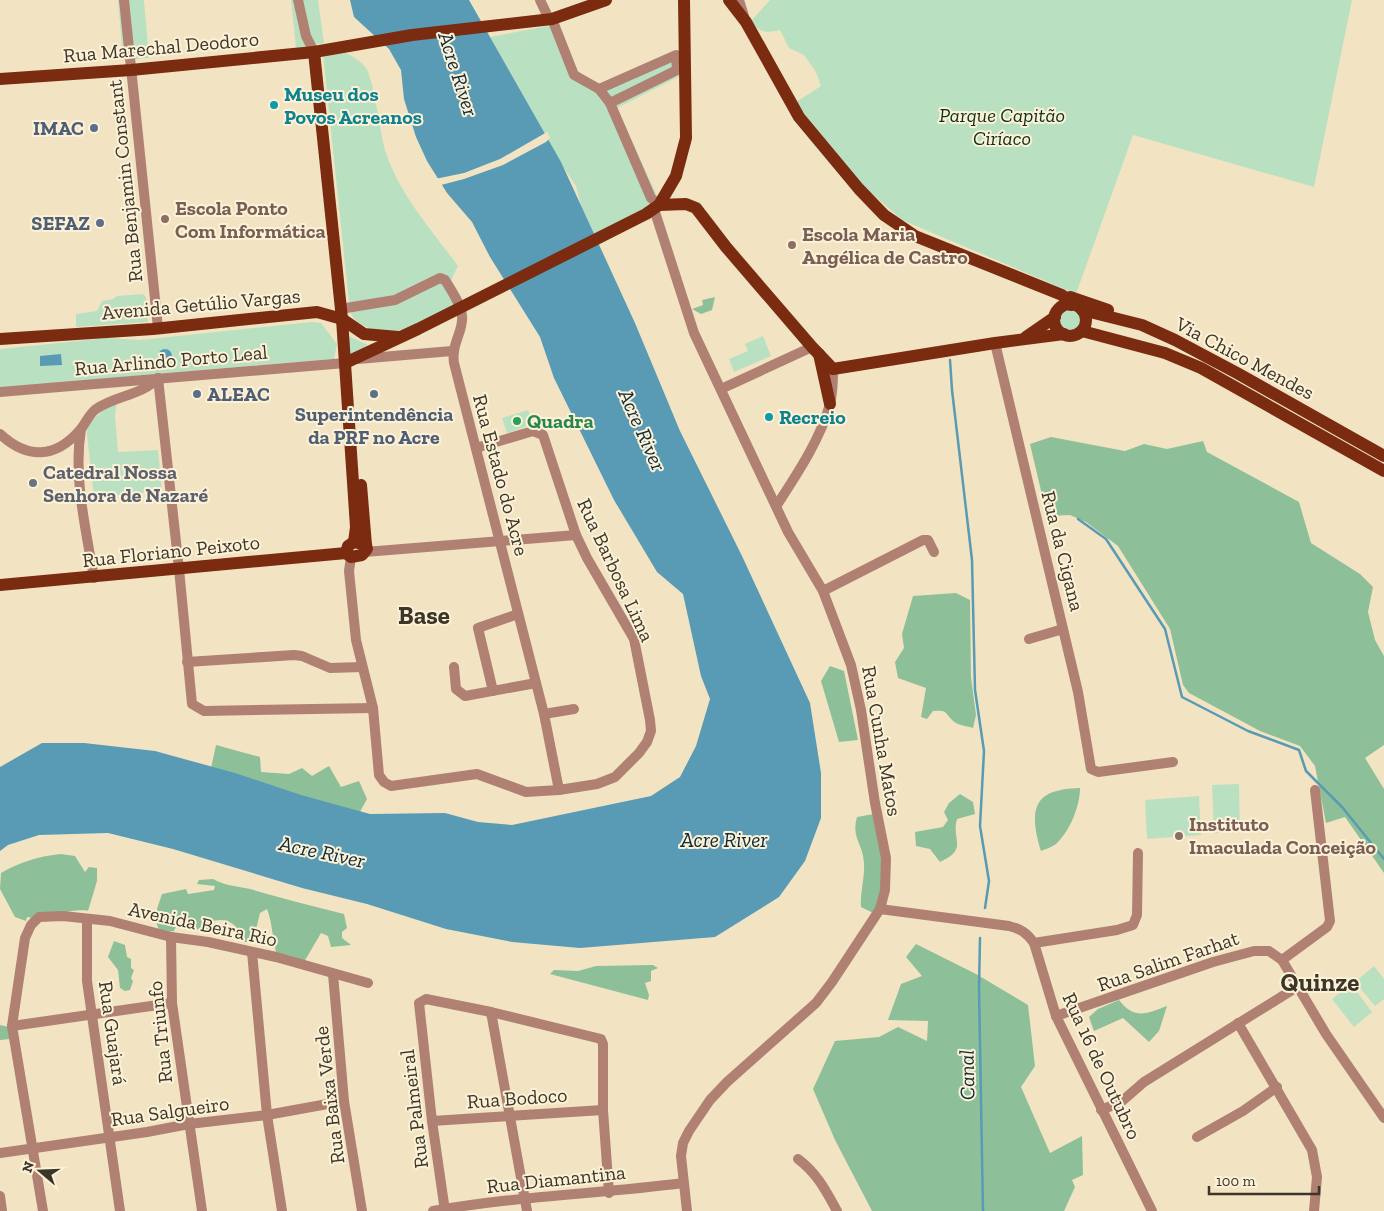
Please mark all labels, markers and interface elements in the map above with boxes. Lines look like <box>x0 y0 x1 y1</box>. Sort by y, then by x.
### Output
street label: Rua Marechal Deodoro <box>62 26 260 68</box>
water label: Acre River <box>433 28 484 120</box>
street label: Rua Benjamin Constant <box>102 78 148 284</box>
place label: Museu dos Povos Acreanos <box>284 82 422 129</box>
marker: Museu dos Povos Acreanos <box>268 99 280 111</box>
park label: Parque Capitão Ciríaco <box>939 103 1065 150</box>
place label: IMAC <box>33 116 84 140</box>
marker: IMAC <box>88 122 100 134</box>
place label: Escola Ponto Com Informática <box>175 196 326 243</box>
place label: SEFAZ <box>31 211 90 235</box>
marker: Escola Ponto Com Informática <box>159 213 171 225</box>
marker: SEFAZ <box>94 217 106 229</box>
place label: Escola Maria Angélica de Castro <box>802 222 968 269</box>
marker: Escola Maria Angélica de Castro <box>786 239 798 251</box>
street label: Avenida Getúlio Vargas <box>101 283 301 325</box>
street label: Via Chico Mendes <box>1171 311 1318 405</box>
street label: Rua Arlindo Porto Leal <box>73 340 269 380</box>
place label: ALEAC <box>207 382 270 406</box>
water label: Acre River <box>613 384 672 475</box>
marker: ALEAC <box>191 388 203 400</box>
marker: Superintendência da PRF no Acre <box>368 388 380 400</box>
street label: Rua Estado do Acre <box>468 392 534 558</box>
place label: Superintendência da PRF no Acre <box>295 402 453 449</box>
place label: Recreio <box>779 405 846 429</box>
place label: Quadra <box>527 409 594 433</box>
marker: Recreio <box>763 411 775 423</box>
marker: Quadra <box>511 415 523 427</box>
place label: Catedral Nossa Senhora de Nazaré <box>43 460 208 507</box>
marker: Catedral Nossa Senhora de Nazaré <box>27 477 39 489</box>
street label: Rua da Cigana <box>1036 488 1090 614</box>
street label: Rua Barbosa Lima <box>572 495 660 646</box>
street label: Rua Floriano Peixoto <box>81 530 261 572</box>
district label: Base <box>398 600 450 630</box>
street label: Rua Cunha Matos <box>857 664 907 818</box>
place label: Instituto Imaculada Conceição <box>1189 812 1377 859</box>
water label: Acre River <box>679 827 768 852</box>
water label: Acre River <box>276 830 368 873</box>
marker: Instituto Imaculada Conceição <box>1173 830 1185 842</box>
street label: Avenida Beira Rio <box>126 897 280 951</box>
street label: Rua Salim Farhat <box>1094 925 1242 996</box>
district label: Quinze <box>1281 967 1359 997</box>
street label: Rua Guajará <box>94 979 132 1087</box>
street label: Rua Triunfo <box>143 980 177 1084</box>
street label: Rua 16 de Outubro <box>1057 989 1147 1143</box>
street label: Rua Baixa Verde <box>309 1025 349 1165</box>
street label: Rua Palmeiral <box>395 1048 433 1170</box>
water label: Canal <box>954 1050 979 1100</box>
street label: Rua Bodoco <box>466 1083 568 1113</box>
street label: Rua Salgueiro <box>109 1091 231 1131</box>
north arrow <box>15 1146 65 1196</box>
text: N <box>18 1159 38 1175</box>
street label: Rua Diamantina <box>485 1160 627 1198</box>
scale bar <box>1209 1164 1319 1196</box>
text: 100 m <box>1216 1172 1255 1190</box>

